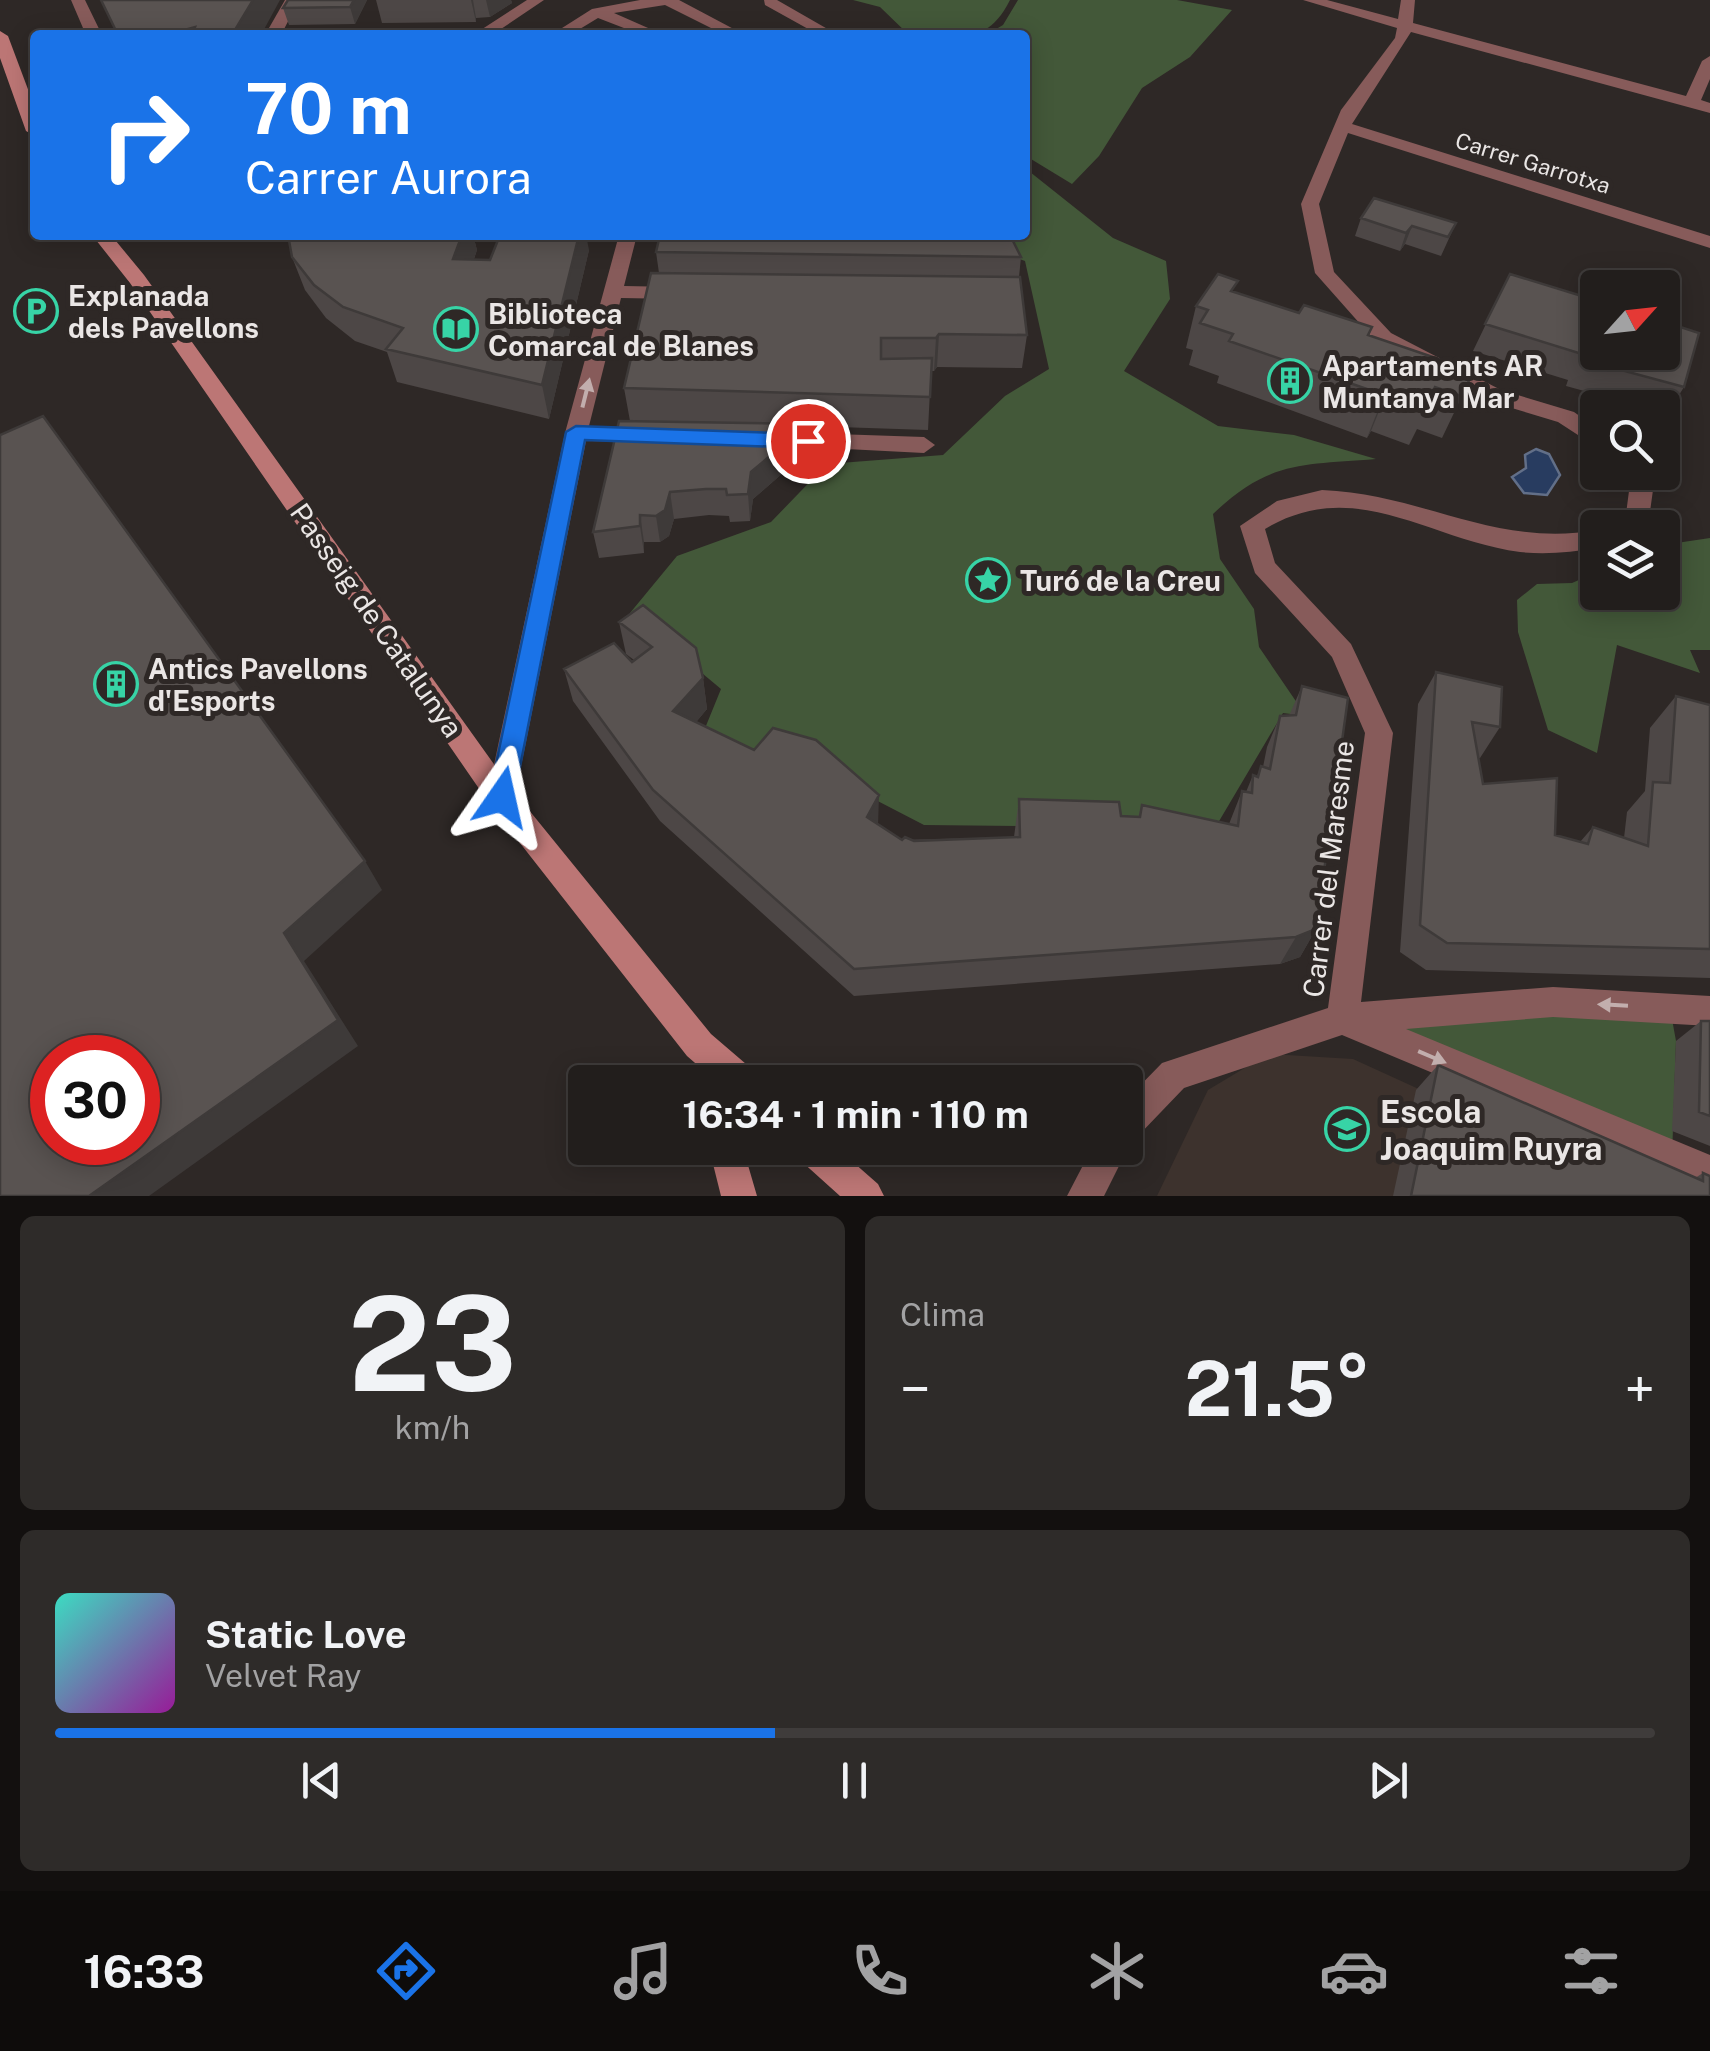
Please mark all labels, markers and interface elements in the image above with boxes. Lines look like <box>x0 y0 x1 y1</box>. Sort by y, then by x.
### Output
text: 70 m <box>245 67 412 150</box>
icon: right <box>80 70 210 200</box>
street label: Carrer Garrotxa <box>1452 127 1614 199</box>
text: Carrer Aurora <box>245 151 532 204</box>
north arrow <box>1580 270 1680 370</box>
map controls <box>1580 270 1680 610</box>
place label: Explanada dels Pavellons <box>68 279 259 344</box>
parking icon: Explanada dels Pavellons <box>13 288 59 334</box>
place label: Biblioteca Comarcal de Blanes <box>488 297 754 362</box>
library icon: Biblioteca Comarcal de Blanes <box>433 306 479 352</box>
place label: Apartaments AR Muntanya Mar <box>1322 349 1544 414</box>
building icon: Apartaments AR Muntanya Mar <box>1267 358 1313 404</box>
one-way arrow <box>579 377 594 408</box>
button: search <box>1580 390 1680 490</box>
pin <box>766 399 851 484</box>
icon: arrive <box>781 414 836 469</box>
street label: Passeig de Catalunya <box>284 497 470 743</box>
button: layers <box>1580 510 1680 610</box>
place icon: Turó de la Creu <box>965 557 1011 603</box>
place label: Turó de la Creu <box>1020 564 1221 597</box>
place label: Antics Pavellons d'Esports <box>148 652 368 717</box>
building icon: Antics Pavellons d'Esports <box>93 661 139 707</box>
street label: Carrer del Maresme <box>1296 739 1360 999</box>
position arrow <box>450 745 554 849</box>
one-way arrow <box>1596 997 1628 1013</box>
speed limit sign: 30 <box>30 1035 160 1165</box>
one-way arrow <box>1418 1049 1447 1065</box>
text: 16:34 · 1 min · 110 m <box>682 1092 1029 1137</box>
place label: Escola Joaquim Ruyra <box>1380 1093 1602 1167</box>
school or university icon: Escola Joaquim Ruyra <box>1324 1106 1370 1152</box>
text: 23 <box>348 1268 517 1420</box>
text: Clima <box>900 1296 985 1333</box>
text: 21.5° <box>1184 1345 1371 1433</box>
text: − <box>900 1357 931 1421</box>
text: + <box>1625 1357 1655 1421</box>
text: km/h <box>395 1409 470 1446</box>
text: Static Love <box>205 1612 407 1657</box>
text: Velvet Ray <box>205 1657 361 1694</box>
icon: previous <box>294 1753 349 1808</box>
icon: pause <box>827 1753 882 1808</box>
icon: next <box>1361 1753 1416 1808</box>
icon: directions <box>371 1936 441 2006</box>
icon: music <box>608 1936 678 2006</box>
icon: phone <box>845 1936 915 2006</box>
icon: climate <box>1082 1936 1152 2006</box>
icon: car <box>1319 1936 1389 2006</box>
icon: filters <box>1556 1936 1626 2006</box>
text: 16:33 <box>84 1945 204 1998</box>

